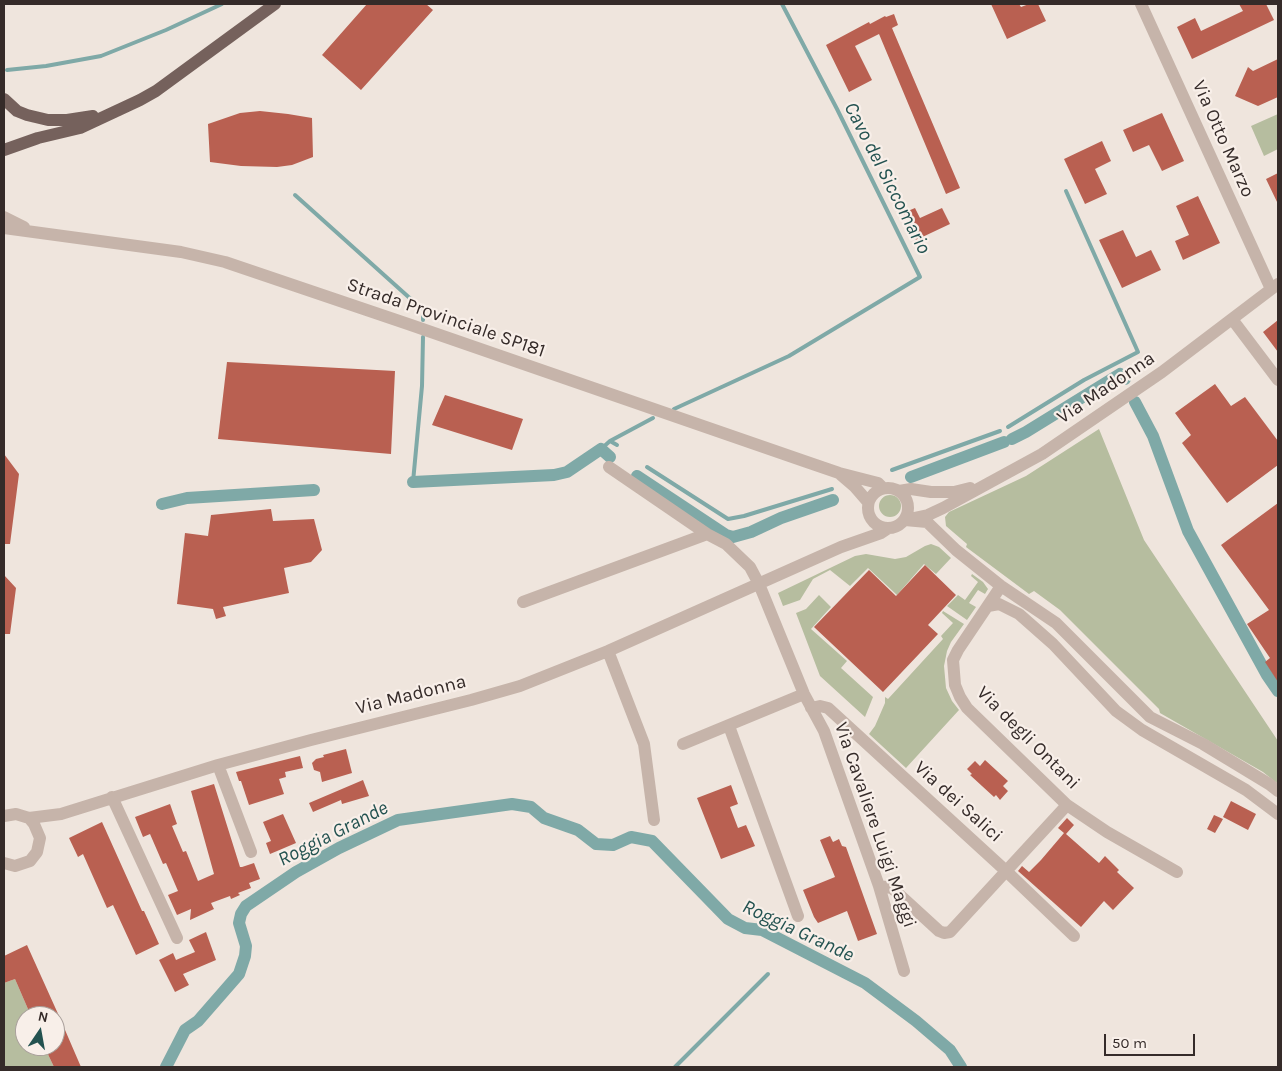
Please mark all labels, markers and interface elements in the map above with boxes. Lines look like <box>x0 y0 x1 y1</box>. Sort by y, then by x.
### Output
street label: Via Otto Marzo <box>1187 77 1259 201</box>
water label: Cavo del Siccomario <box>838 98 936 258</box>
street label: Strada Provinciale SP181 <box>344 273 548 363</box>
street label: Via Madonna <box>1053 347 1159 429</box>
street label: Via Madonna <box>353 670 469 720</box>
street label: Via degli Ontani <box>971 681 1085 795</box>
street label: Via Cavaliere Luigi Maggi <box>829 719 921 931</box>
street label: Via dei Salici <box>909 756 1007 848</box>
water label: Roggia Grande <box>274 796 392 872</box>
water label: Roggia Grande <box>738 895 858 967</box>
north arrow <box>15 1006 65 1056</box>
text: N <box>36 1007 50 1026</box>
scale bar <box>1107 1024 1198 1056</box>
text: 50 m <box>1112 1034 1147 1052</box>

